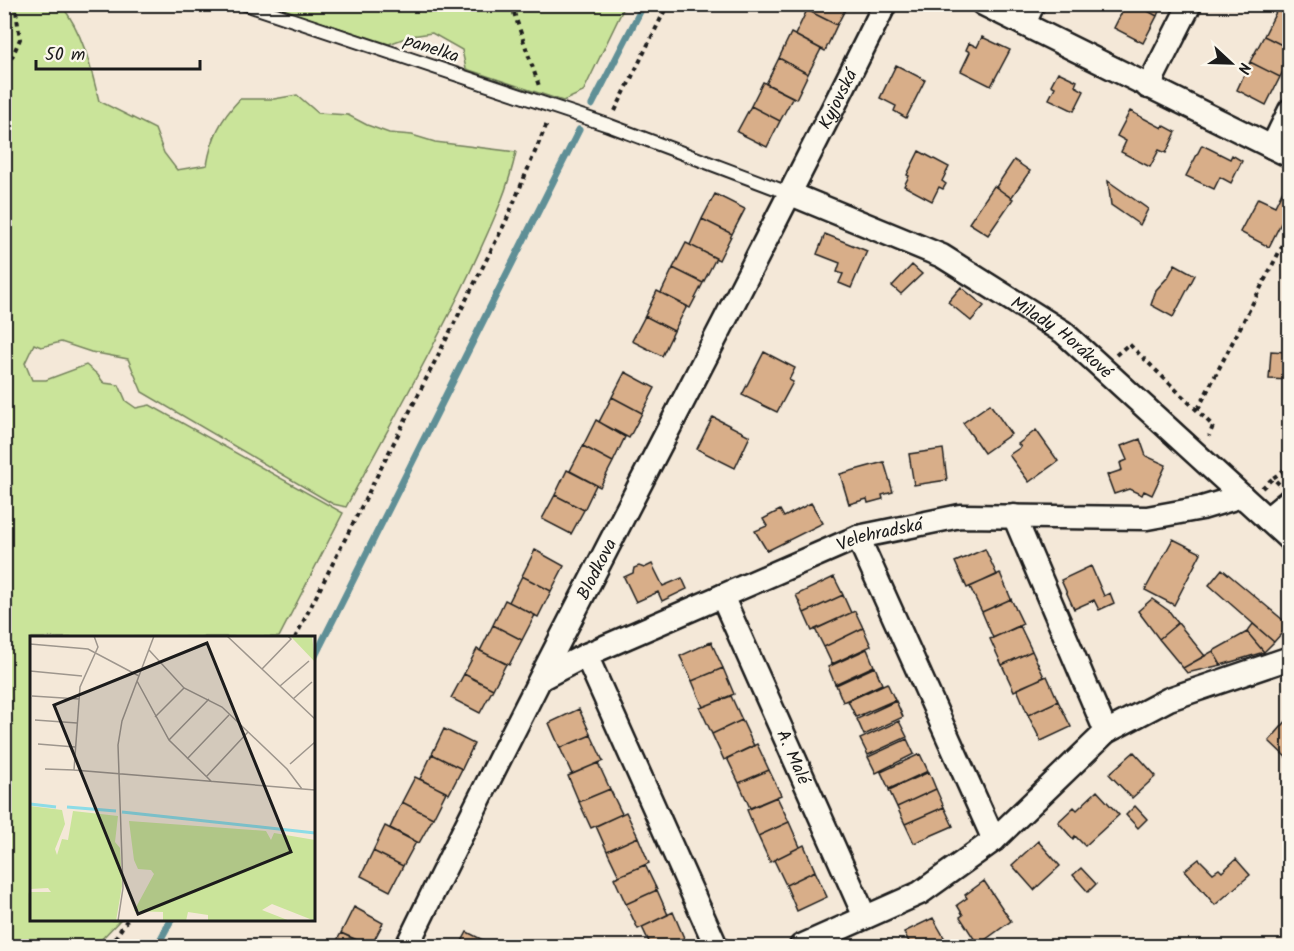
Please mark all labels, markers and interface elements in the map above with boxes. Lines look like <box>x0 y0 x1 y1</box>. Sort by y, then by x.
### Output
street label: panelka <box>399 27 463 72</box>
scale bar <box>36 33 200 71</box>
north arrow <box>1201 33 1261 93</box>
text: 50 m <box>45 41 85 70</box>
text: N <box>1230 59 1257 77</box>
street label: Kyjovská <box>812 63 867 135</box>
street label: Milady Horákové <box>1004 289 1119 387</box>
street label: Velehradská <box>833 511 927 560</box>
street label: Blodkova <box>570 534 626 605</box>
inset map <box>30 636 315 921</box>
street label: A. Malé <box>767 725 818 791</box>

